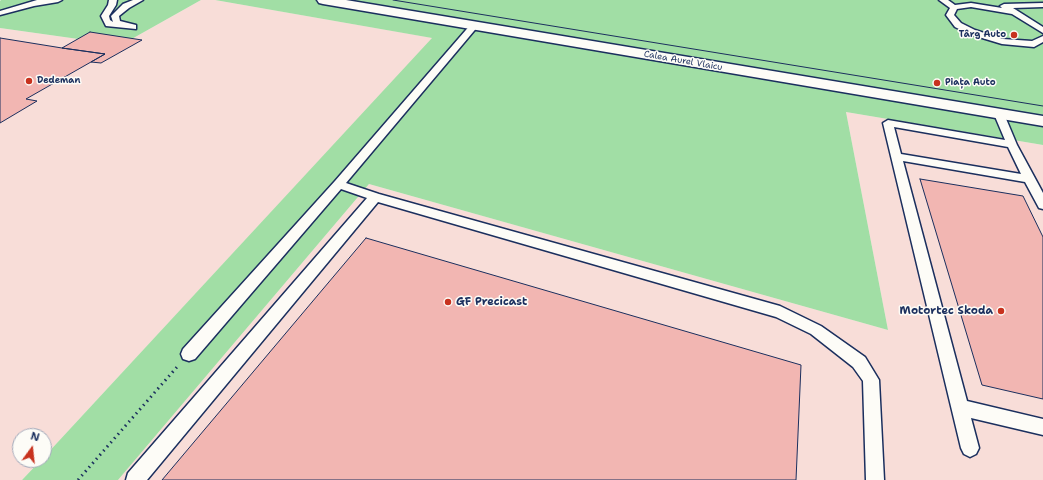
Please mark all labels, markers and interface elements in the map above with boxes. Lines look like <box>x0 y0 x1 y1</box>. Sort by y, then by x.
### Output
place label: Târg Auto <box>959 30 1006 40</box>
marker: Târg Auto <box>1009 30 1019 40</box>
street label: Calea Aurel Vlaicu <box>643 49 723 73</box>
marker: Dedeman <box>24 76 34 86</box>
place label: Dedeman <box>37 76 80 86</box>
marker: Piața Auto <box>932 78 942 88</box>
place label: Piața Auto <box>945 78 996 88</box>
place label: GF Precicast <box>456 295 527 309</box>
marker: GF Precicast <box>443 297 453 307</box>
place label: Motortec Skoda <box>900 304 993 318</box>
marker: Motortec Skoda <box>996 306 1006 316</box>
north arrow <box>12 428 52 468</box>
text: N <box>29 429 41 445</box>

